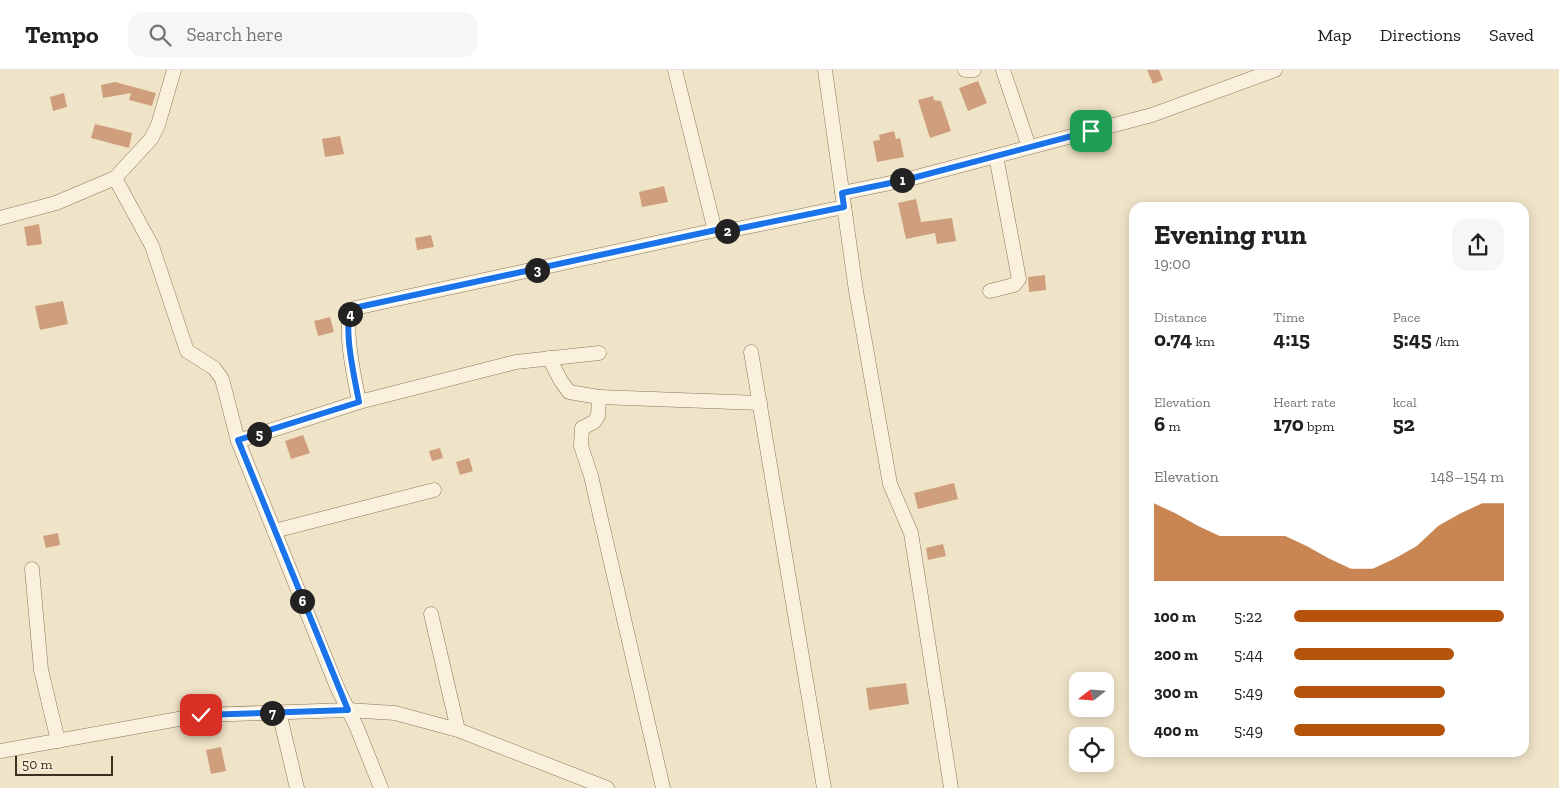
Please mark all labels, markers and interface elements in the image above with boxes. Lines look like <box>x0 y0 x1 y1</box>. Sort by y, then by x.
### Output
search box <box>128 12 478 57</box>
text: Tempo <box>25 20 98 49</box>
icon: search <box>146 21 174 49</box>
text: Search here <box>186 23 283 46</box>
text: Map <box>1317 24 1352 46</box>
text: Directions <box>1380 24 1461 46</box>
text: Saved <box>1489 24 1534 46</box>
pin <box>1070 110 1112 152</box>
icon: arrive <box>1077 117 1105 145</box>
pin: 1 <box>890 168 914 192</box>
text: 1 <box>900 172 905 189</box>
pin: 2 <box>714 218 740 244</box>
text: Evening run <box>1154 218 1307 251</box>
button: share <box>1452 219 1504 271</box>
text: 2 <box>724 223 731 240</box>
text: 19:00 <box>1154 254 1191 273</box>
pin: 3 <box>524 258 550 282</box>
text: 3 <box>534 262 541 279</box>
pin: 4 <box>338 302 362 326</box>
text: 4 <box>347 306 354 323</box>
text: Distance <box>1154 309 1207 326</box>
text: Time <box>1273 309 1305 326</box>
text: Pace <box>1393 309 1420 326</box>
text: 0.74 <box>1154 326 1192 351</box>
text: 4:15 <box>1273 326 1310 351</box>
text: 5:45 <box>1393 326 1432 351</box>
text: km <box>1192 333 1215 350</box>
text: /km <box>1432 333 1459 350</box>
text: Elevation <box>1154 394 1211 411</box>
text: Heart rate <box>1273 394 1336 411</box>
text: kcal <box>1393 394 1417 411</box>
text: 6 <box>1154 411 1165 436</box>
text: 170 <box>1273 411 1304 436</box>
text: 52 <box>1393 411 1415 436</box>
text: m <box>1165 418 1181 435</box>
text: bpm <box>1304 418 1334 435</box>
pin: 5 <box>246 422 272 446</box>
text: 5 <box>256 426 263 443</box>
text: Elevation <box>1154 467 1219 486</box>
text: 148–154 m <box>1431 467 1504 486</box>
pin: 6 <box>290 588 314 614</box>
text: 6 <box>299 593 306 610</box>
text: 100 m <box>1154 607 1196 626</box>
text: 5:22 <box>1234 607 1262 626</box>
text: 200 m <box>1154 645 1198 664</box>
text: 5:44 <box>1234 645 1263 664</box>
north arrow <box>1069 672 1114 718</box>
map controls <box>1069 672 1114 772</box>
text: 300 m <box>1154 683 1198 702</box>
text: 5:49 <box>1234 683 1263 702</box>
pin <box>180 694 222 736</box>
pin: 7 <box>260 700 284 726</box>
icon: check <box>187 701 215 729</box>
text: 7 <box>269 705 276 722</box>
text: 400 m <box>1154 721 1199 740</box>
text: 5:49 <box>1234 721 1263 740</box>
button: locate <box>1069 727 1114 772</box>
scale bar <box>15 753 112 776</box>
text: 50 m <box>22 756 53 773</box>

